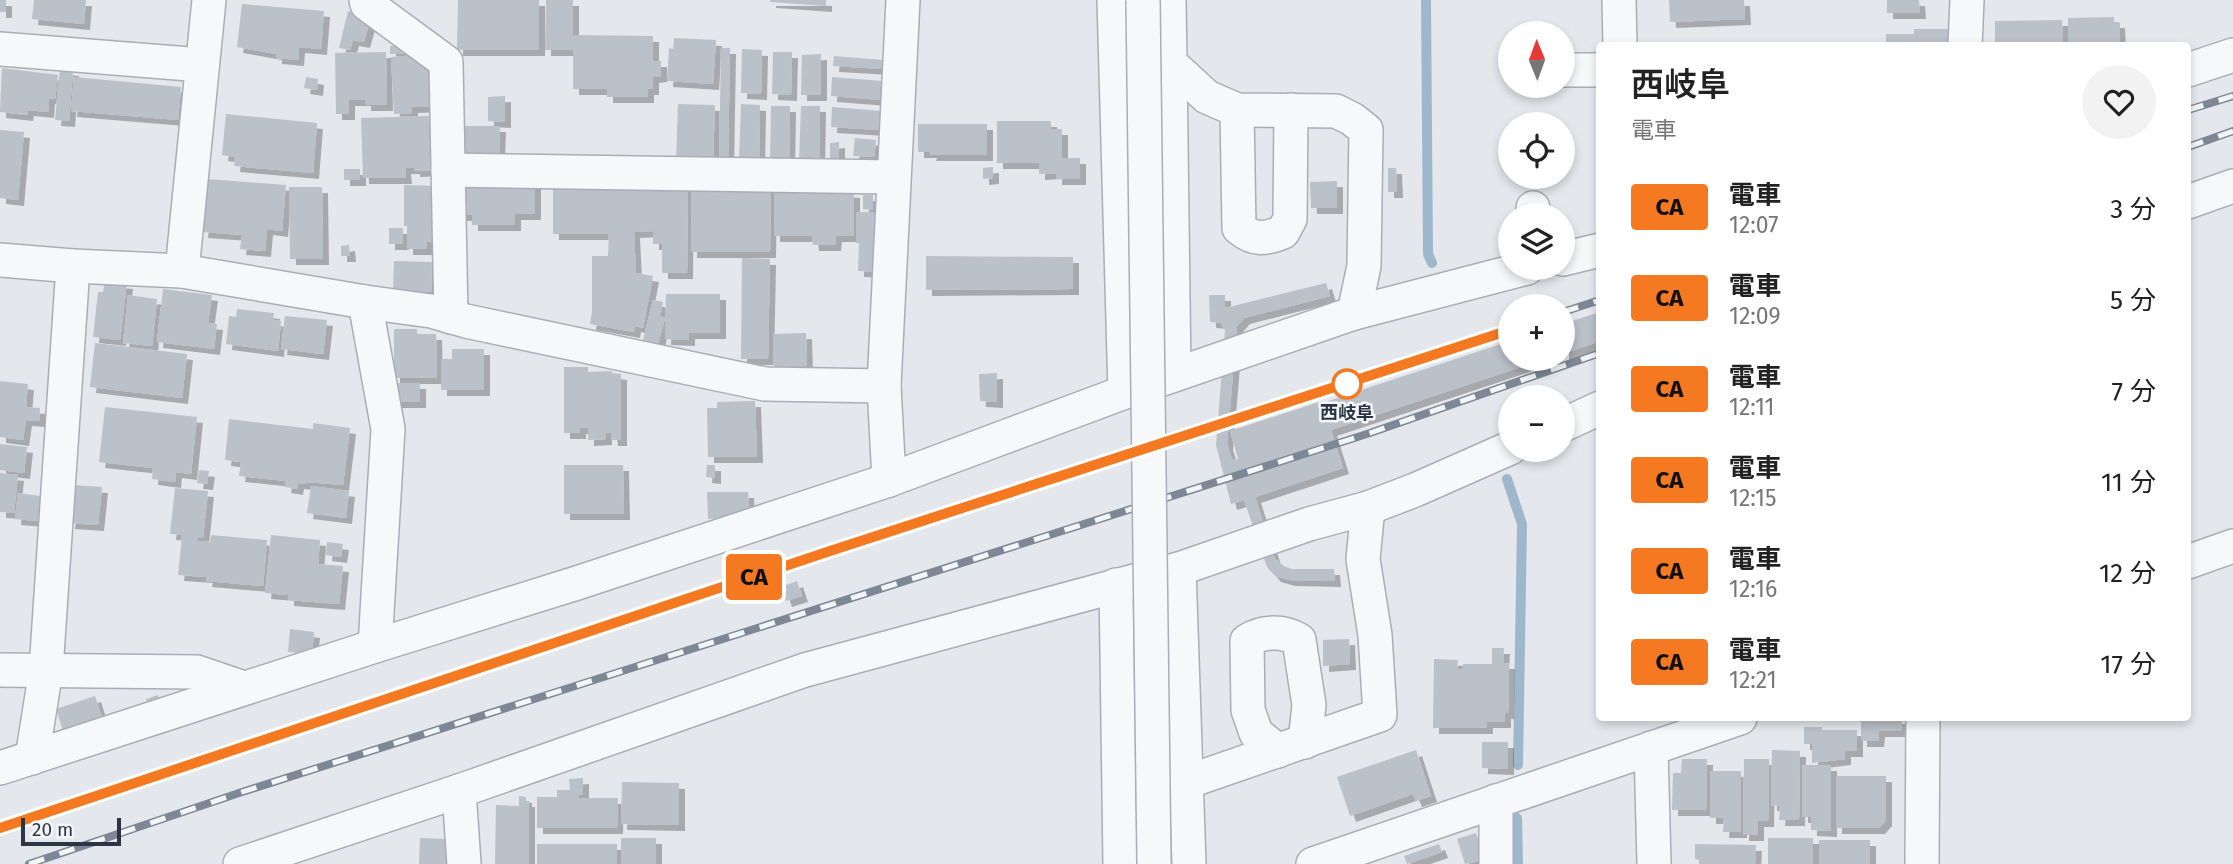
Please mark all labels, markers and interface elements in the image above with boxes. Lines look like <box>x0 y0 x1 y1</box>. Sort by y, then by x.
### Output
north arrow <box>1498 21 1575 98</box>
map controls <box>1498 21 1575 462</box>
text: 西岐阜 <box>1631 65 1730 105</box>
button: heart <box>2082 65 2156 139</box>
button: locate <box>1498 112 1575 189</box>
text: 電車 <box>1631 116 1677 144</box>
text: 電車 <box>1729 180 1781 211</box>
text: CA <box>1656 193 1683 221</box>
text: 3 分 <box>2110 194 2156 225</box>
button: layers <box>1498 203 1575 280</box>
text: 12:07 <box>1729 211 1778 239</box>
text: 電車 <box>1729 271 1781 302</box>
text: CA <box>1656 284 1683 312</box>
text: 5 分 <box>2110 285 2156 316</box>
button: + <box>1498 294 1575 371</box>
text: 12:09 <box>1729 302 1781 330</box>
text: 電車 <box>1729 362 1781 393</box>
marker: 西岐阜 <box>1332 369 1362 399</box>
text: CA <box>1656 375 1683 403</box>
text: 7 分 <box>2112 376 2156 407</box>
button: − <box>1498 385 1575 462</box>
text: 12:11 <box>1729 393 1775 421</box>
place label: 西岐阜 <box>1320 402 1374 424</box>
text: 電車 <box>1729 453 1781 484</box>
text: CA <box>1656 466 1683 494</box>
text: 11 分 <box>2101 467 2156 498</box>
text: 12:15 <box>1729 484 1776 512</box>
text: 電車 <box>1729 544 1781 575</box>
line badge: CA <box>722 554 786 600</box>
text: CA <box>1656 557 1683 585</box>
text: 12 分 <box>2099 558 2156 589</box>
text: CA <box>740 563 768 591</box>
text: 12:16 <box>1729 575 1777 603</box>
text: 電車 <box>1729 635 1781 666</box>
text: CA <box>1656 648 1683 676</box>
text: 17 分 <box>2100 649 2156 680</box>
text: 12:21 <box>1729 666 1777 694</box>
scale bar <box>21 815 121 847</box>
text: 20 m <box>32 818 73 841</box>

